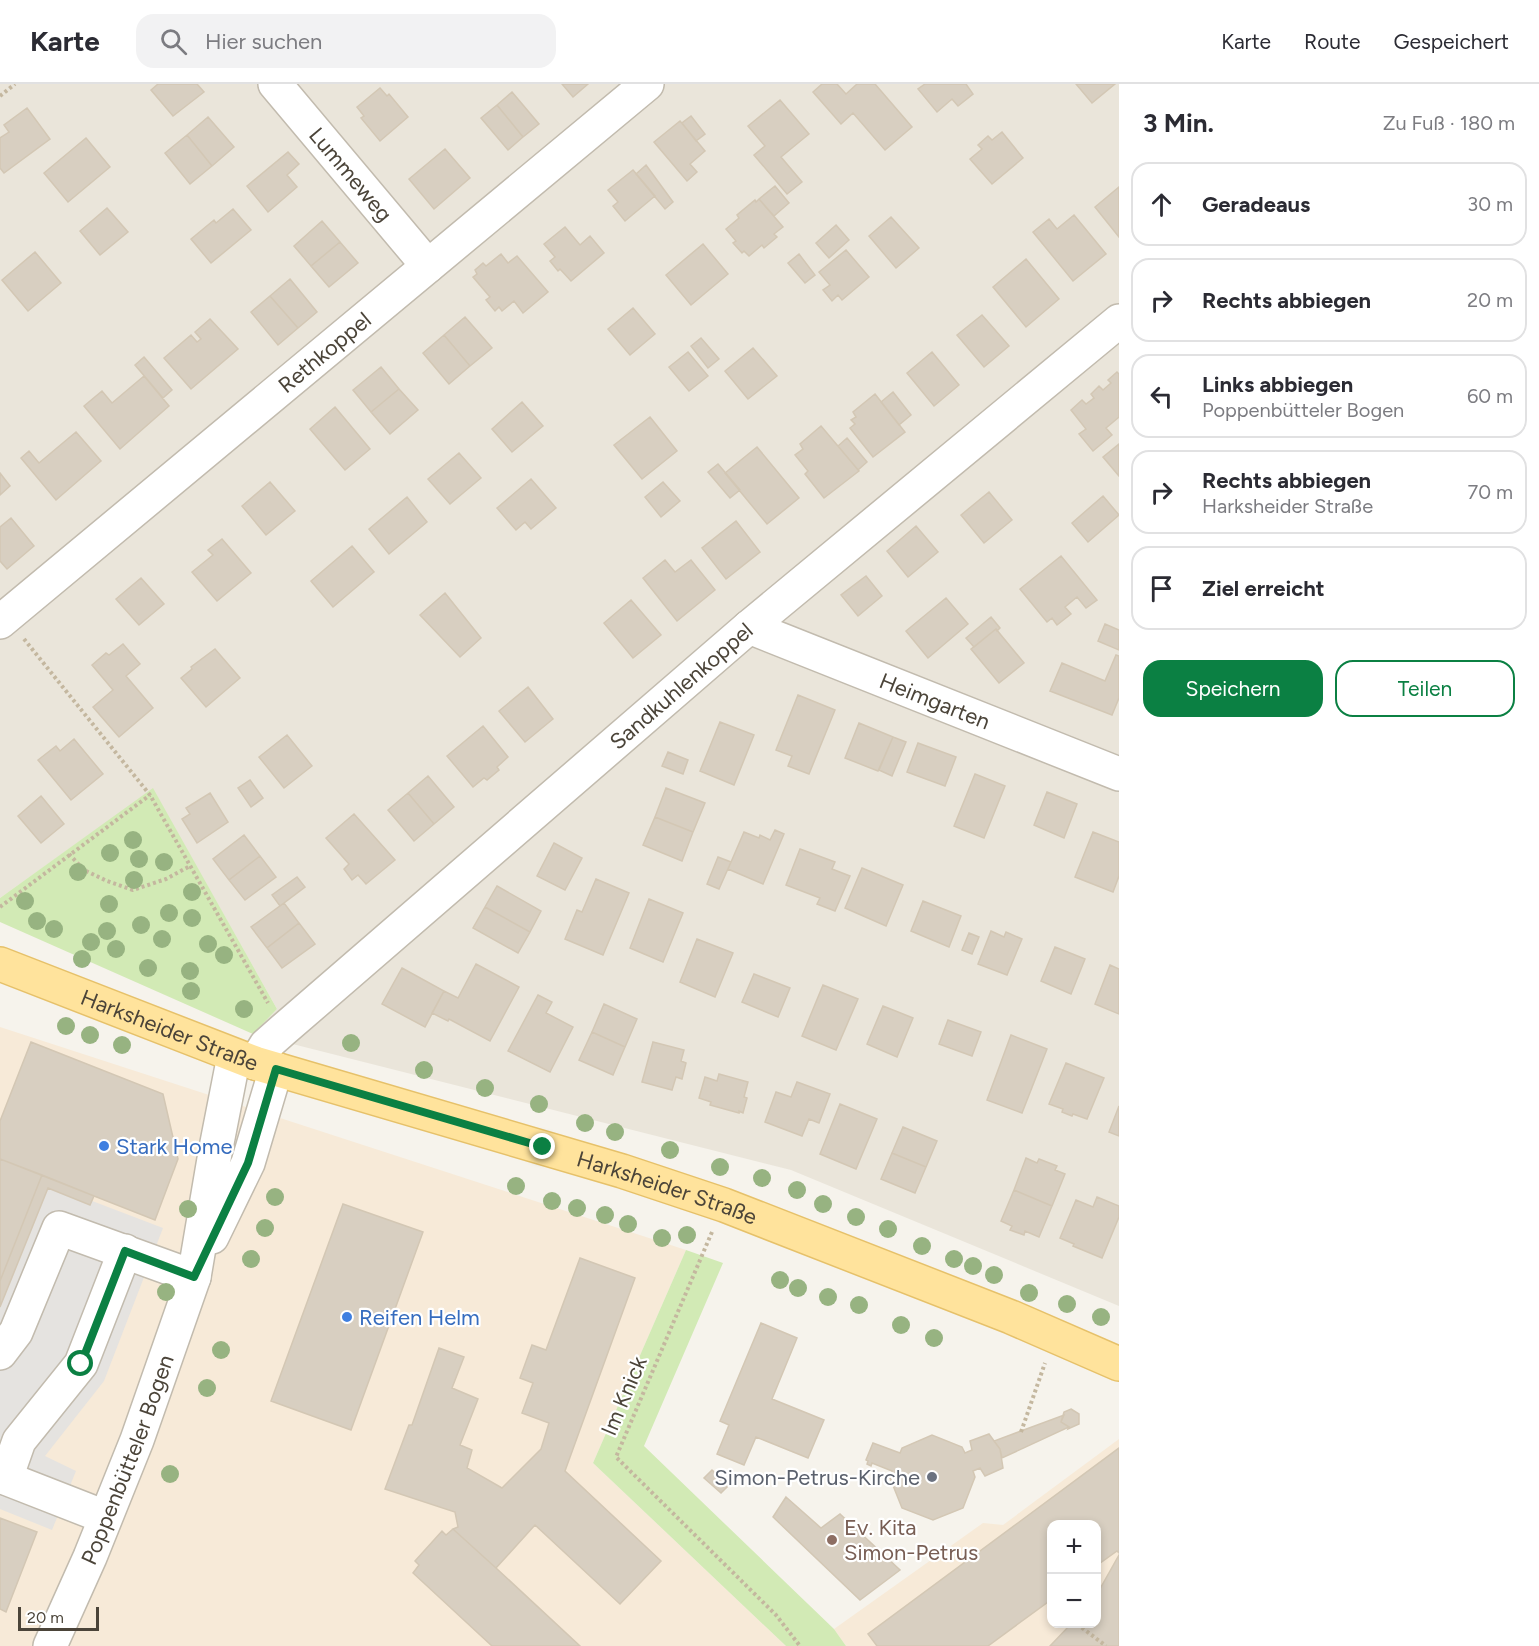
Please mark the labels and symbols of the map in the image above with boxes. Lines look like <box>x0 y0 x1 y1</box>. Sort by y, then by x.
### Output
street label: Lummeweg <box>304 122 398 227</box>
street label: Rethkoppel <box>273 306 376 399</box>
street label: Sandkuhlenkoppel <box>604 617 758 755</box>
street label: Heimgarten <box>876 667 994 735</box>
street label: Harksheider Straße <box>77 983 262 1077</box>
place label: Stark Home <box>116 1133 233 1160</box>
route end <box>529 1133 555 1159</box>
marker: Stark Home <box>97 1139 111 1153</box>
street label: Harksheider Straße <box>574 1145 761 1230</box>
place label: Reifen Helm <box>359 1304 480 1331</box>
marker: Reifen Helm <box>340 1310 354 1324</box>
route start <box>67 1350 93 1376</box>
street label: Poppenbütteler Bogen <box>75 1351 179 1569</box>
street label: Im Knick <box>595 1352 653 1440</box>
place label: Simon-Petrus-Kirche <box>714 1464 920 1491</box>
marker: Simon-Petrus-Kirche <box>925 1470 939 1484</box>
place label: Ev. Kita Simon-Petrus <box>844 1514 978 1566</box>
marker: Ev. Kita Simon-Petrus <box>825 1533 839 1547</box>
scale bar <box>18 1604 99 1632</box>

